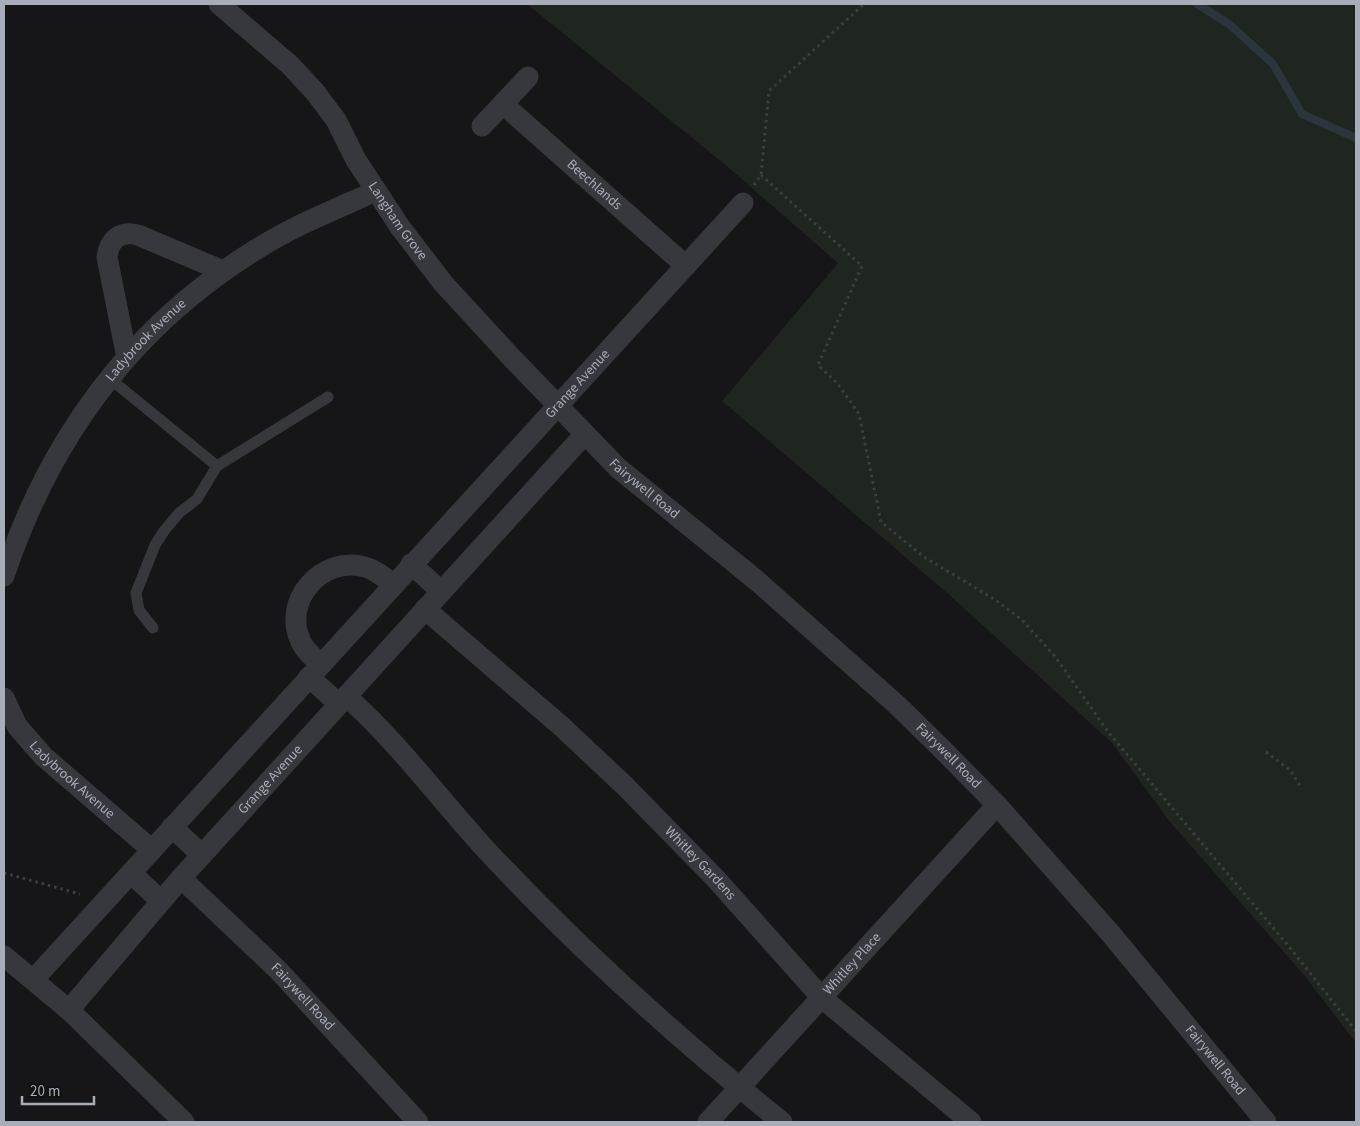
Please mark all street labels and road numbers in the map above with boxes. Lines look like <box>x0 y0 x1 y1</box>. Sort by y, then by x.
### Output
street label: Beechlands <box>562 155 627 215</box>
street label: Langham Grove <box>363 178 432 265</box>
street label: Ladybrook Avenue <box>101 294 191 386</box>
street label: Grange Avenue <box>541 345 615 423</box>
street label: Fairywell Road <box>604 454 684 524</box>
street label: Fairywell Road <box>911 718 986 793</box>
street label: Ladybrook Avenue <box>24 737 119 824</box>
street label: Grange Avenue <box>234 740 307 819</box>
street label: Whitley Gardens <box>660 822 741 905</box>
street label: Whitley Place <box>818 928 886 1000</box>
street label: Fairywell Road <box>266 958 339 1035</box>
street label: Fairywell Road <box>1180 1021 1250 1100</box>

